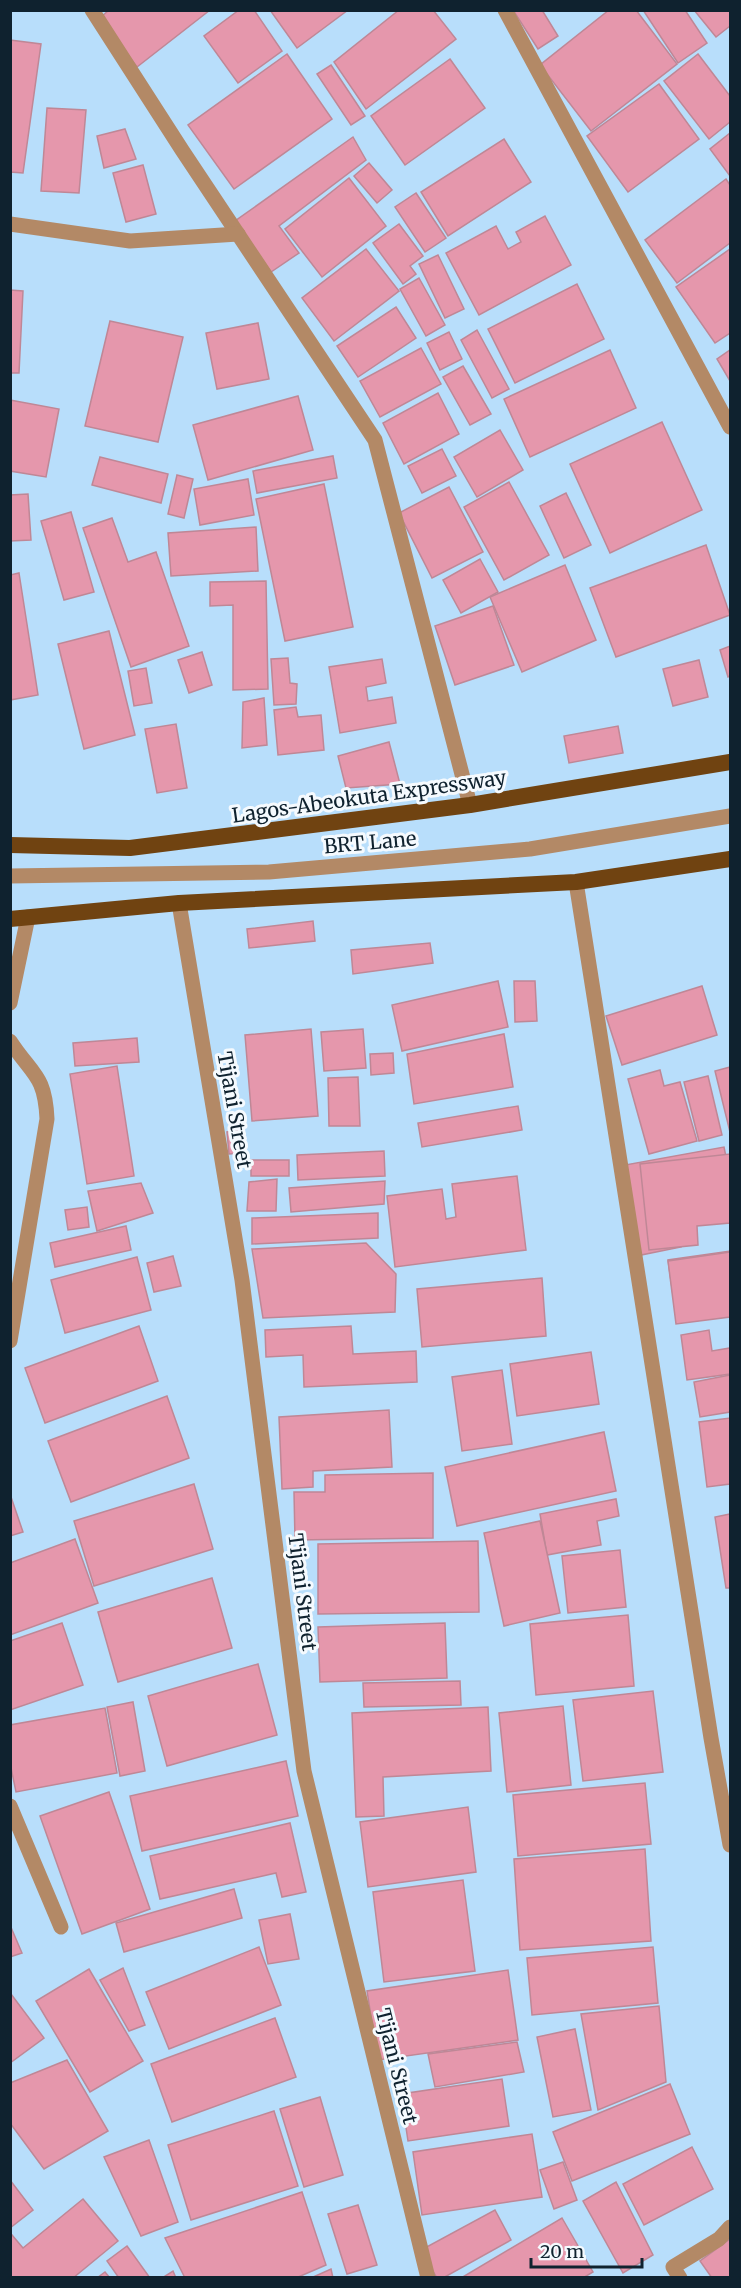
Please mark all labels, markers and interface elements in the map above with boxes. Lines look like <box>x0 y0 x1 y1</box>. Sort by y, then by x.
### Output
street label: Lagos-Abeokuta Expressway <box>230 764 508 828</box>
street label: BRT Lane <box>323 825 417 859</box>
street label: Tijani Street <box>212 1050 258 1171</box>
street label: Tijani Street <box>283 1532 323 1652</box>
street label: Tijani Street <box>371 2006 424 2127</box>
scale bar <box>531 2231 642 2269</box>
text: 20 m <box>540 2240 584 2263</box>

